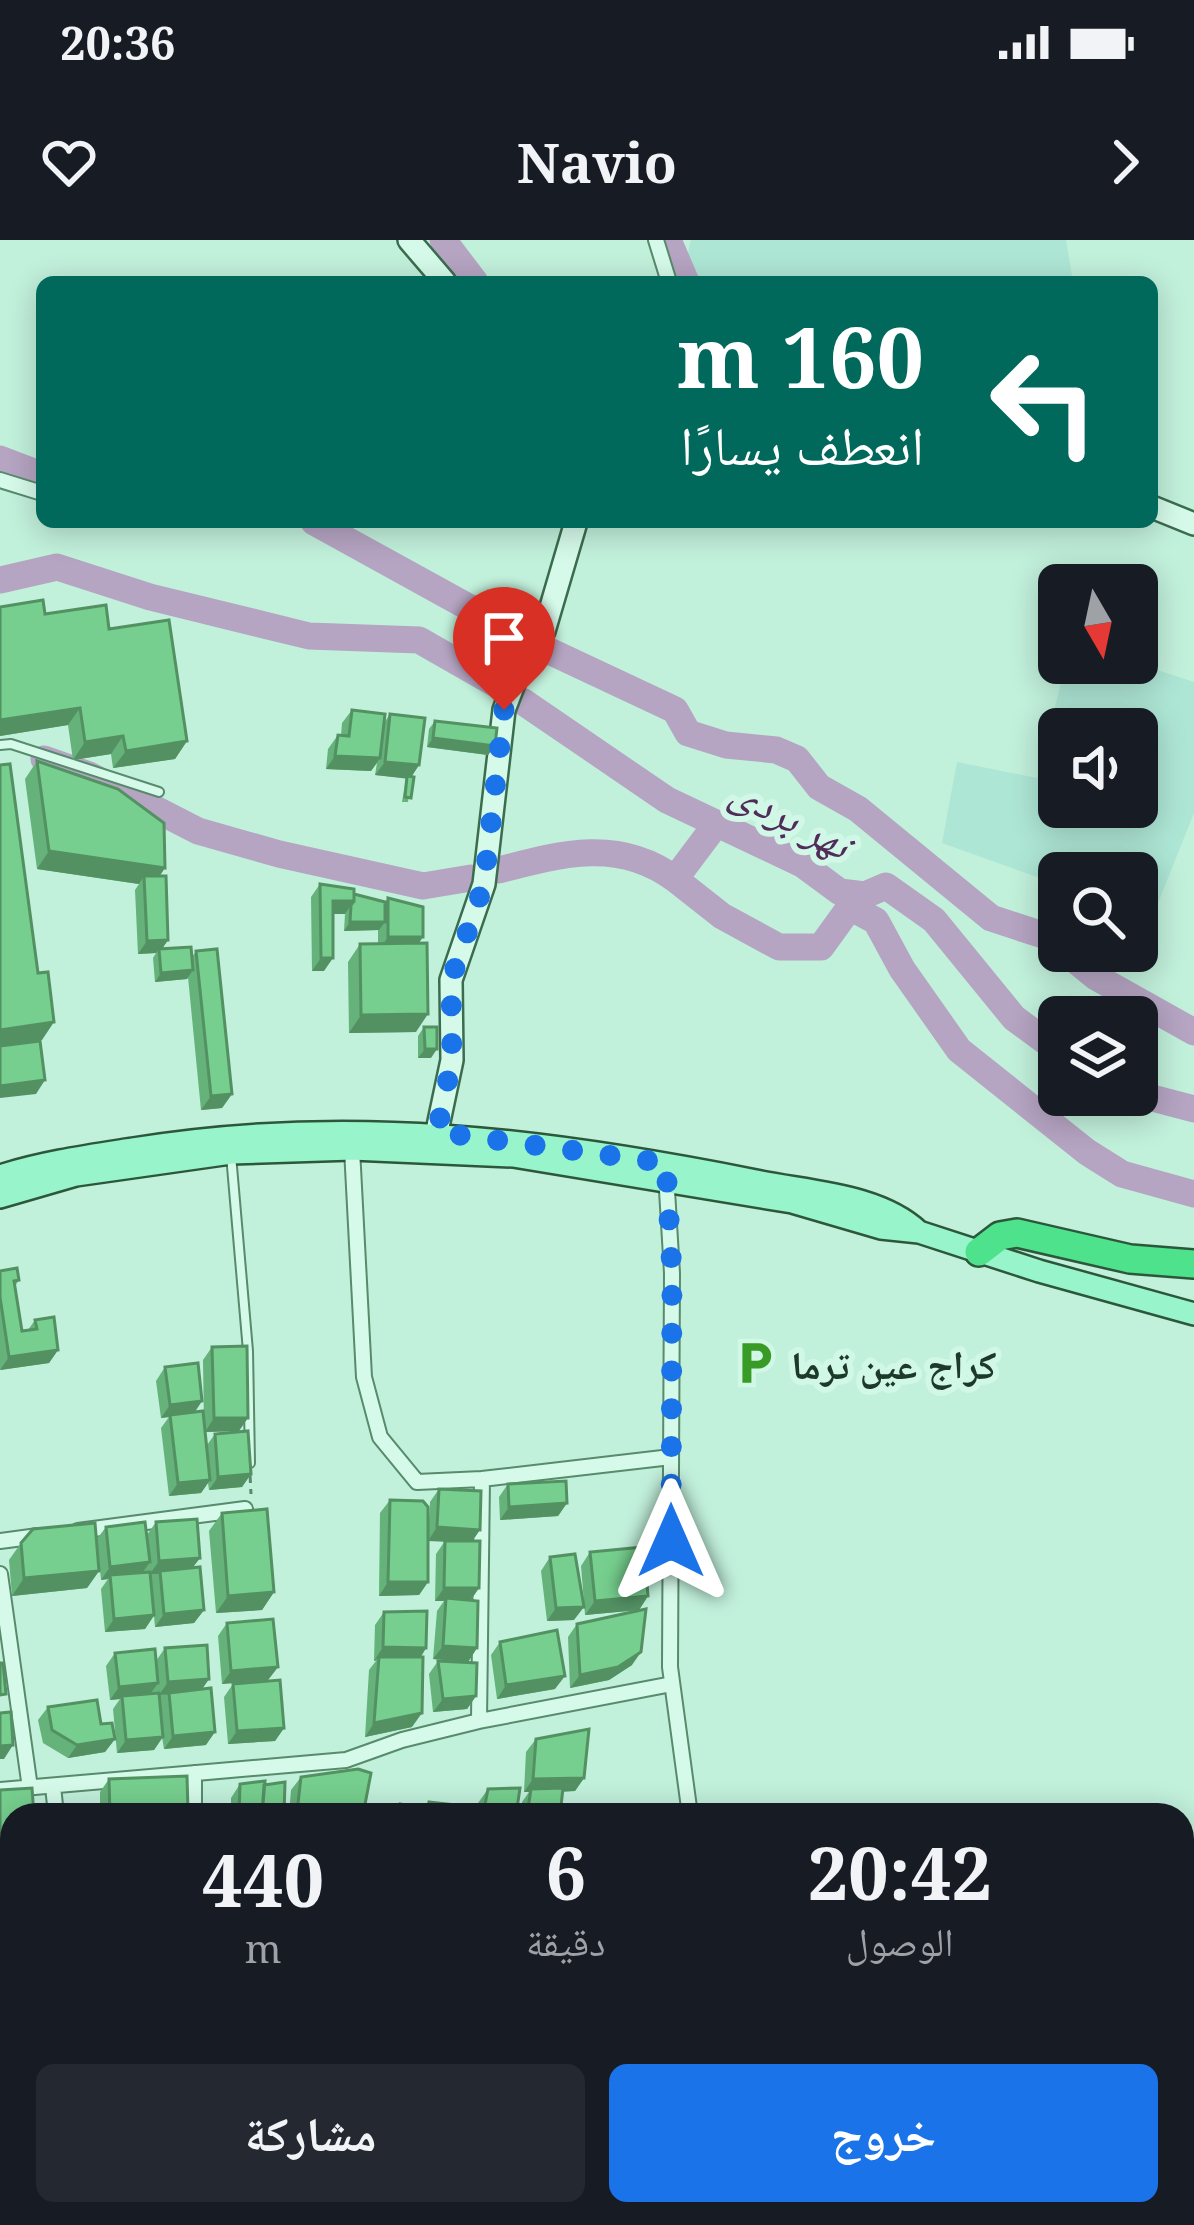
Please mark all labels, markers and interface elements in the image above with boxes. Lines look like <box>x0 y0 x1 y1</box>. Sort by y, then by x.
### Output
text: 20:36 <box>60 12 175 73</box>
text: Navio <box>517 125 677 199</box>
icon: heart <box>36 129 102 195</box>
icon: forward <box>1092 129 1158 195</box>
text: 160 m <box>677 298 924 413</box>
icon: left <box>966 324 1122 480</box>
text: انعطف يسارًا <box>680 407 924 481</box>
north arrow <box>1038 564 1158 684</box>
map controls <box>1038 564 1158 1116</box>
pin <box>453 587 555 710</box>
icon: arrive <box>471 605 537 671</box>
button: sound <box>1038 708 1158 828</box>
water label: نهر بردى <box>722 761 867 874</box>
button: search <box>1038 852 1158 972</box>
button: layers <box>1038 996 1158 1116</box>
place label: كراج عين ترما <box>791 1337 997 1390</box>
parking icon: كراج عين ترما <box>730 1338 780 1388</box>
position arrow <box>608 1478 734 1604</box>
text: 6 <box>545 1823 586 1921</box>
text: 20:42 <box>807 1823 992 1921</box>
text: 440 <box>202 1830 324 1928</box>
text: دقيقة <box>526 1914 605 1967</box>
text: الوصول <box>846 1914 954 1967</box>
text: m <box>245 1921 282 1974</box>
button: مشاركة <box>36 2064 585 2202</box>
button: خروج <box>609 2064 1158 2202</box>

